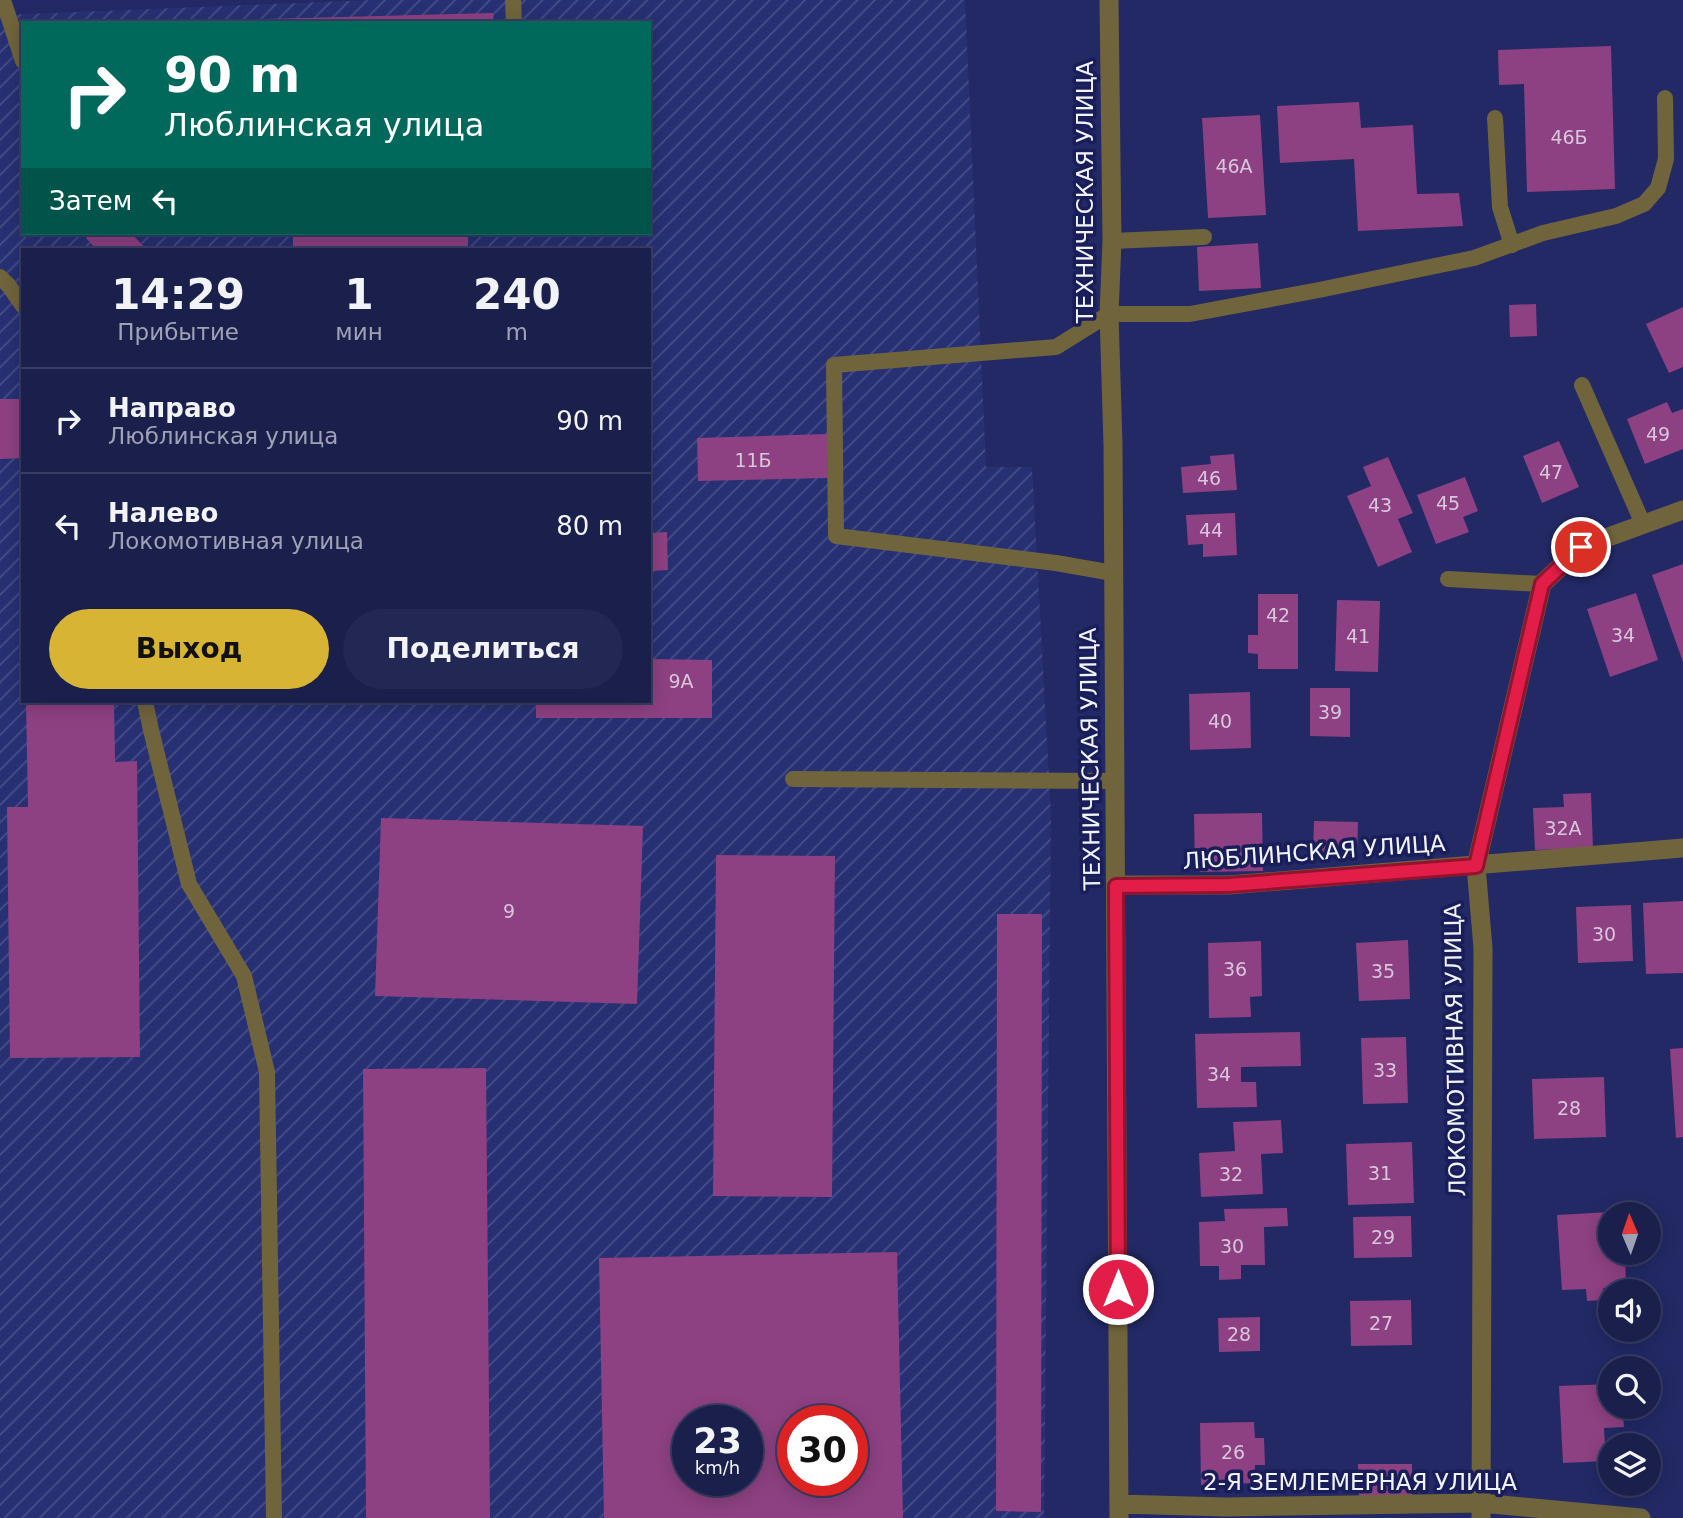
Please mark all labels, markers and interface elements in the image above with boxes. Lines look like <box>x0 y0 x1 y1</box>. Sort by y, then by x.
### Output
text: 90 m <box>164 47 300 104</box>
icon: right <box>49 49 140 140</box>
street label: ТЕХНИЧЕСКАЯ УЛИЦА <box>1072 60 1098 324</box>
text: Люблинская улица <box>164 106 484 144</box>
house number: 46Б <box>1550 126 1588 148</box>
house number: 46А <box>1215 155 1253 177</box>
icon: left <box>146 182 184 220</box>
text: Затем <box>49 186 132 216</box>
text: 14:29 <box>111 270 245 319</box>
text: 1 <box>344 270 374 319</box>
text: 240 <box>473 270 561 319</box>
text: Прибытие <box>117 319 239 345</box>
text: мин <box>335 319 383 345</box>
text: m <box>506 319 528 345</box>
text: Направо <box>108 393 236 423</box>
icon: right <box>49 402 87 440</box>
text: 90 m <box>556 406 623 436</box>
text: Люблинская улица <box>108 423 338 449</box>
house number: 49 <box>1646 423 1670 445</box>
house number: 11Б <box>734 449 772 471</box>
house number: 47 <box>1539 461 1563 483</box>
house number: 46 <box>1197 467 1221 489</box>
house number: 45 <box>1436 492 1460 514</box>
house number: 43 <box>1368 494 1392 516</box>
text: Налево <box>108 498 218 528</box>
icon: left <box>49 507 87 545</box>
text: 80 m <box>556 511 623 541</box>
pin <box>1551 517 1611 577</box>
house number: 44 <box>1199 519 1223 541</box>
text: Локомотивная улица <box>108 528 364 554</box>
icon: arrive <box>1562 528 1600 566</box>
house number: 42 <box>1266 604 1290 626</box>
button: Выход <box>49 609 329 689</box>
button: Поделиться <box>343 609 623 689</box>
house number: 34 <box>1611 624 1635 646</box>
house number: 41 <box>1346 625 1370 647</box>
street label: ТЕХНИЧЕСКАЯ УЛИЦА <box>1075 627 1105 892</box>
house number: 9А <box>668 670 694 692</box>
house number: 39 <box>1318 701 1342 723</box>
house number: 40 <box>1208 710 1232 732</box>
house number: 32А <box>1544 817 1582 839</box>
street label: ЛЮБЛИНСКАЯ УЛИЦА <box>1182 830 1446 874</box>
house number: 9 <box>503 900 515 922</box>
street label: ЛОКОМОТИВНАЯ УЛИЦА <box>1439 903 1471 1197</box>
house number: 30 <box>1592 923 1616 945</box>
house number: 36 <box>1223 958 1247 980</box>
house number: 35 <box>1371 960 1395 982</box>
house number: 33 <box>1373 1059 1397 1081</box>
house number: 34 <box>1207 1063 1231 1085</box>
house number: 28 <box>1557 1097 1581 1119</box>
house number: 31 <box>1368 1162 1392 1184</box>
house number: 32 <box>1219 1163 1243 1185</box>
north arrow <box>1598 1202 1661 1265</box>
map controls <box>1598 1202 1661 1496</box>
house number: 29 <box>1371 1226 1395 1248</box>
house number: 30 <box>1220 1235 1244 1257</box>
position arrow <box>1081 1252 1155 1326</box>
button: sound <box>1598 1279 1661 1342</box>
house number: 27 <box>1369 1312 1393 1334</box>
house number: 28 <box>1227 1323 1251 1345</box>
button: search <box>1598 1356 1661 1419</box>
speed limit sign: 30 <box>777 1405 868 1496</box>
text: 23 <box>693 1421 742 1461</box>
button: layers <box>1598 1433 1661 1496</box>
house number: 26 <box>1221 1441 1245 1463</box>
text: km/h <box>695 1457 740 1478</box>
street label: 2-Я ЗЕМЛЕМЕРНАЯ УЛИЦА <box>1203 1469 1517 1495</box>

